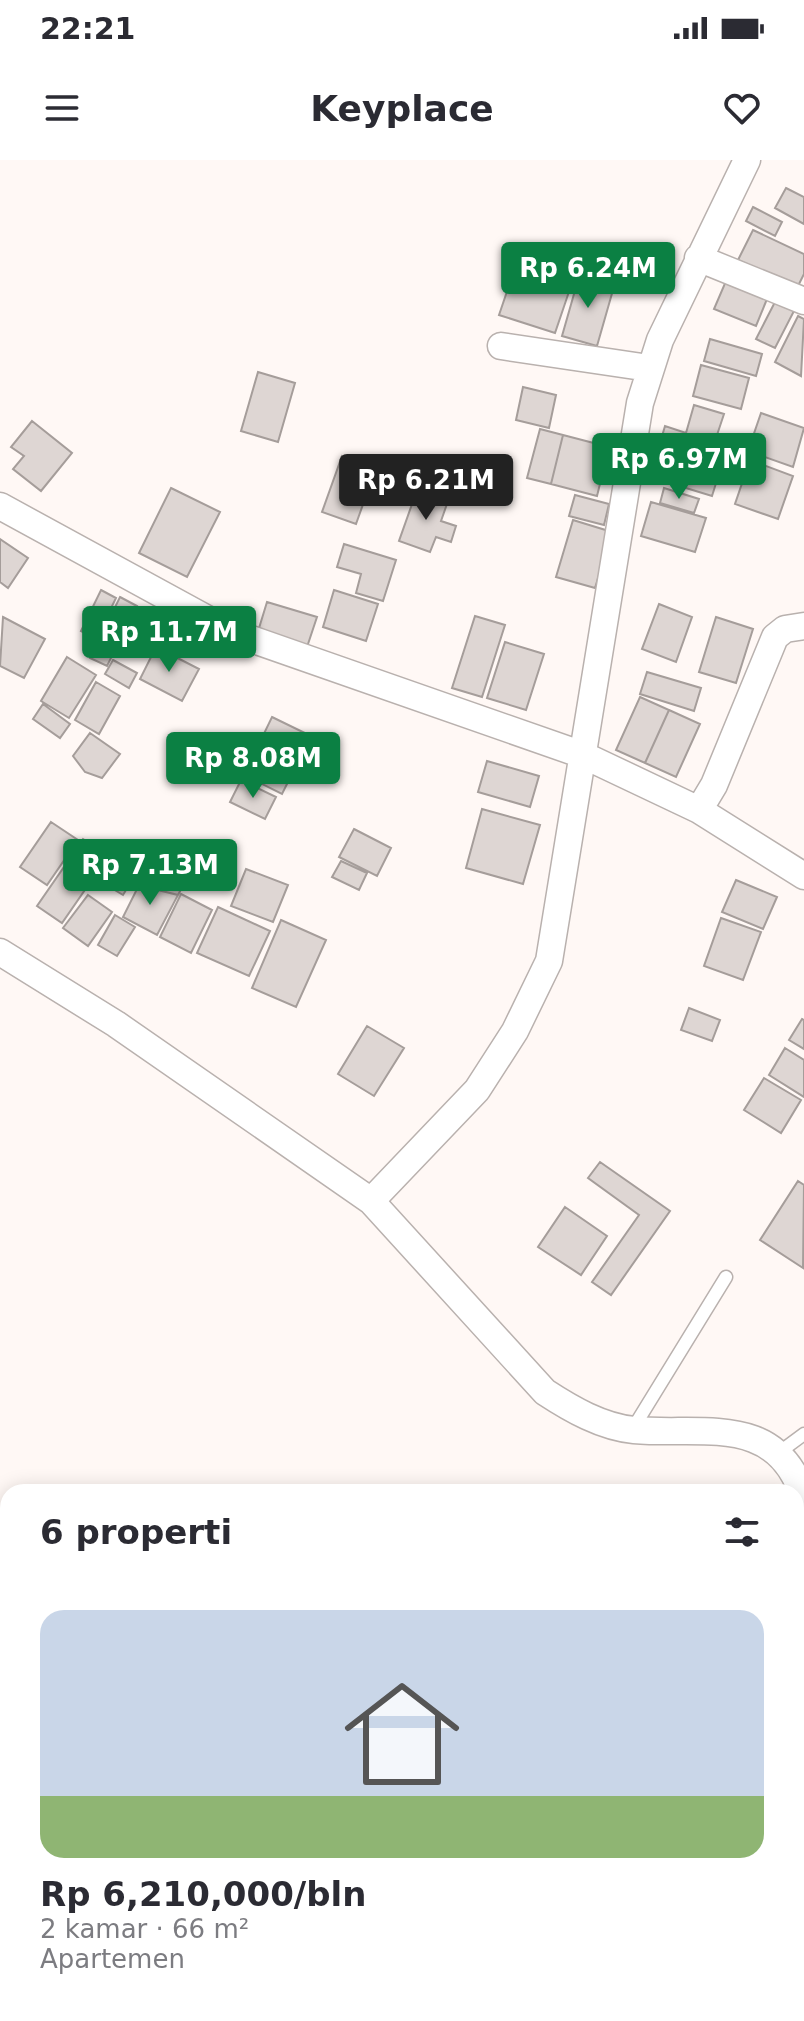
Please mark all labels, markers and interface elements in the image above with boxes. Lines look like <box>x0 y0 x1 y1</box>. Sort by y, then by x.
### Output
text: 22:21 <box>40 11 136 46</box>
icon: menu <box>40 86 84 130</box>
icon: heart <box>720 86 764 130</box>
text: Keyplace <box>310 88 494 129</box>
pin: Rp 6.24M <box>505 242 671 310</box>
text: Rp 6.24M <box>519 253 657 283</box>
pin: Rp 6.97M <box>596 433 762 501</box>
text: Rp 6.97M <box>610 444 748 474</box>
pin: Rp 6.21M <box>343 454 509 522</box>
text: Rp 6.21M <box>357 465 495 495</box>
pin: Rp 11.7M <box>86 606 252 674</box>
text: Rp 11.7M <box>100 617 238 647</box>
pin: Rp 8.08M <box>170 732 336 800</box>
text: Rp 8.08M <box>184 743 322 773</box>
pin: Rp 7.13M <box>67 839 233 907</box>
text: Rp 7.13M <box>81 850 219 880</box>
icon: filters <box>720 1510 764 1554</box>
text: 6 properti <box>40 1512 232 1552</box>
icon: home <box>330 1662 474 1806</box>
text: Rp 6,210,000/bln <box>40 1874 366 1914</box>
text: 2 kamar · 66 m² <box>40 1914 249 1944</box>
text: Apartemen <box>40 1944 185 1974</box>

